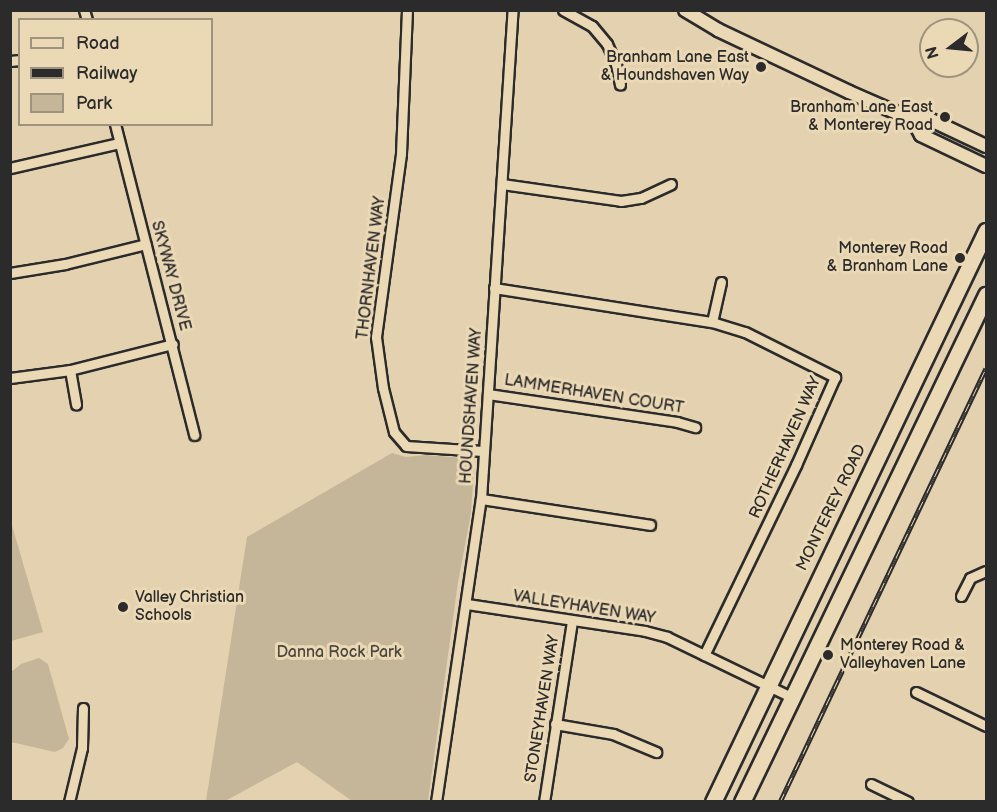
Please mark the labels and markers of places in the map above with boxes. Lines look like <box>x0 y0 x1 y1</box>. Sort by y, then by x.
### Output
place label: Branham Lane East & Houndshaven Way <box>600 48 749 86</box>
marker: Branham Lane East & Houndshaven Way <box>754 60 768 74</box>
place label: Branham Lane East & Monterey Road <box>790 98 933 136</box>
marker: Branham Lane East & Monterey Road <box>938 110 952 124</box>
place label: Monterey Road & Branham Lane <box>827 239 948 277</box>
marker: Monterey Road & Branham Lane <box>953 251 967 265</box>
place label: Valley Christian Schools <box>135 588 245 626</box>
marker: Valley Christian Schools <box>116 600 130 614</box>
place label: Monterey Road & Valleyhaven Lane <box>840 636 966 674</box>
marker: Monterey Road & Valleyhaven Lane <box>821 648 835 662</box>

